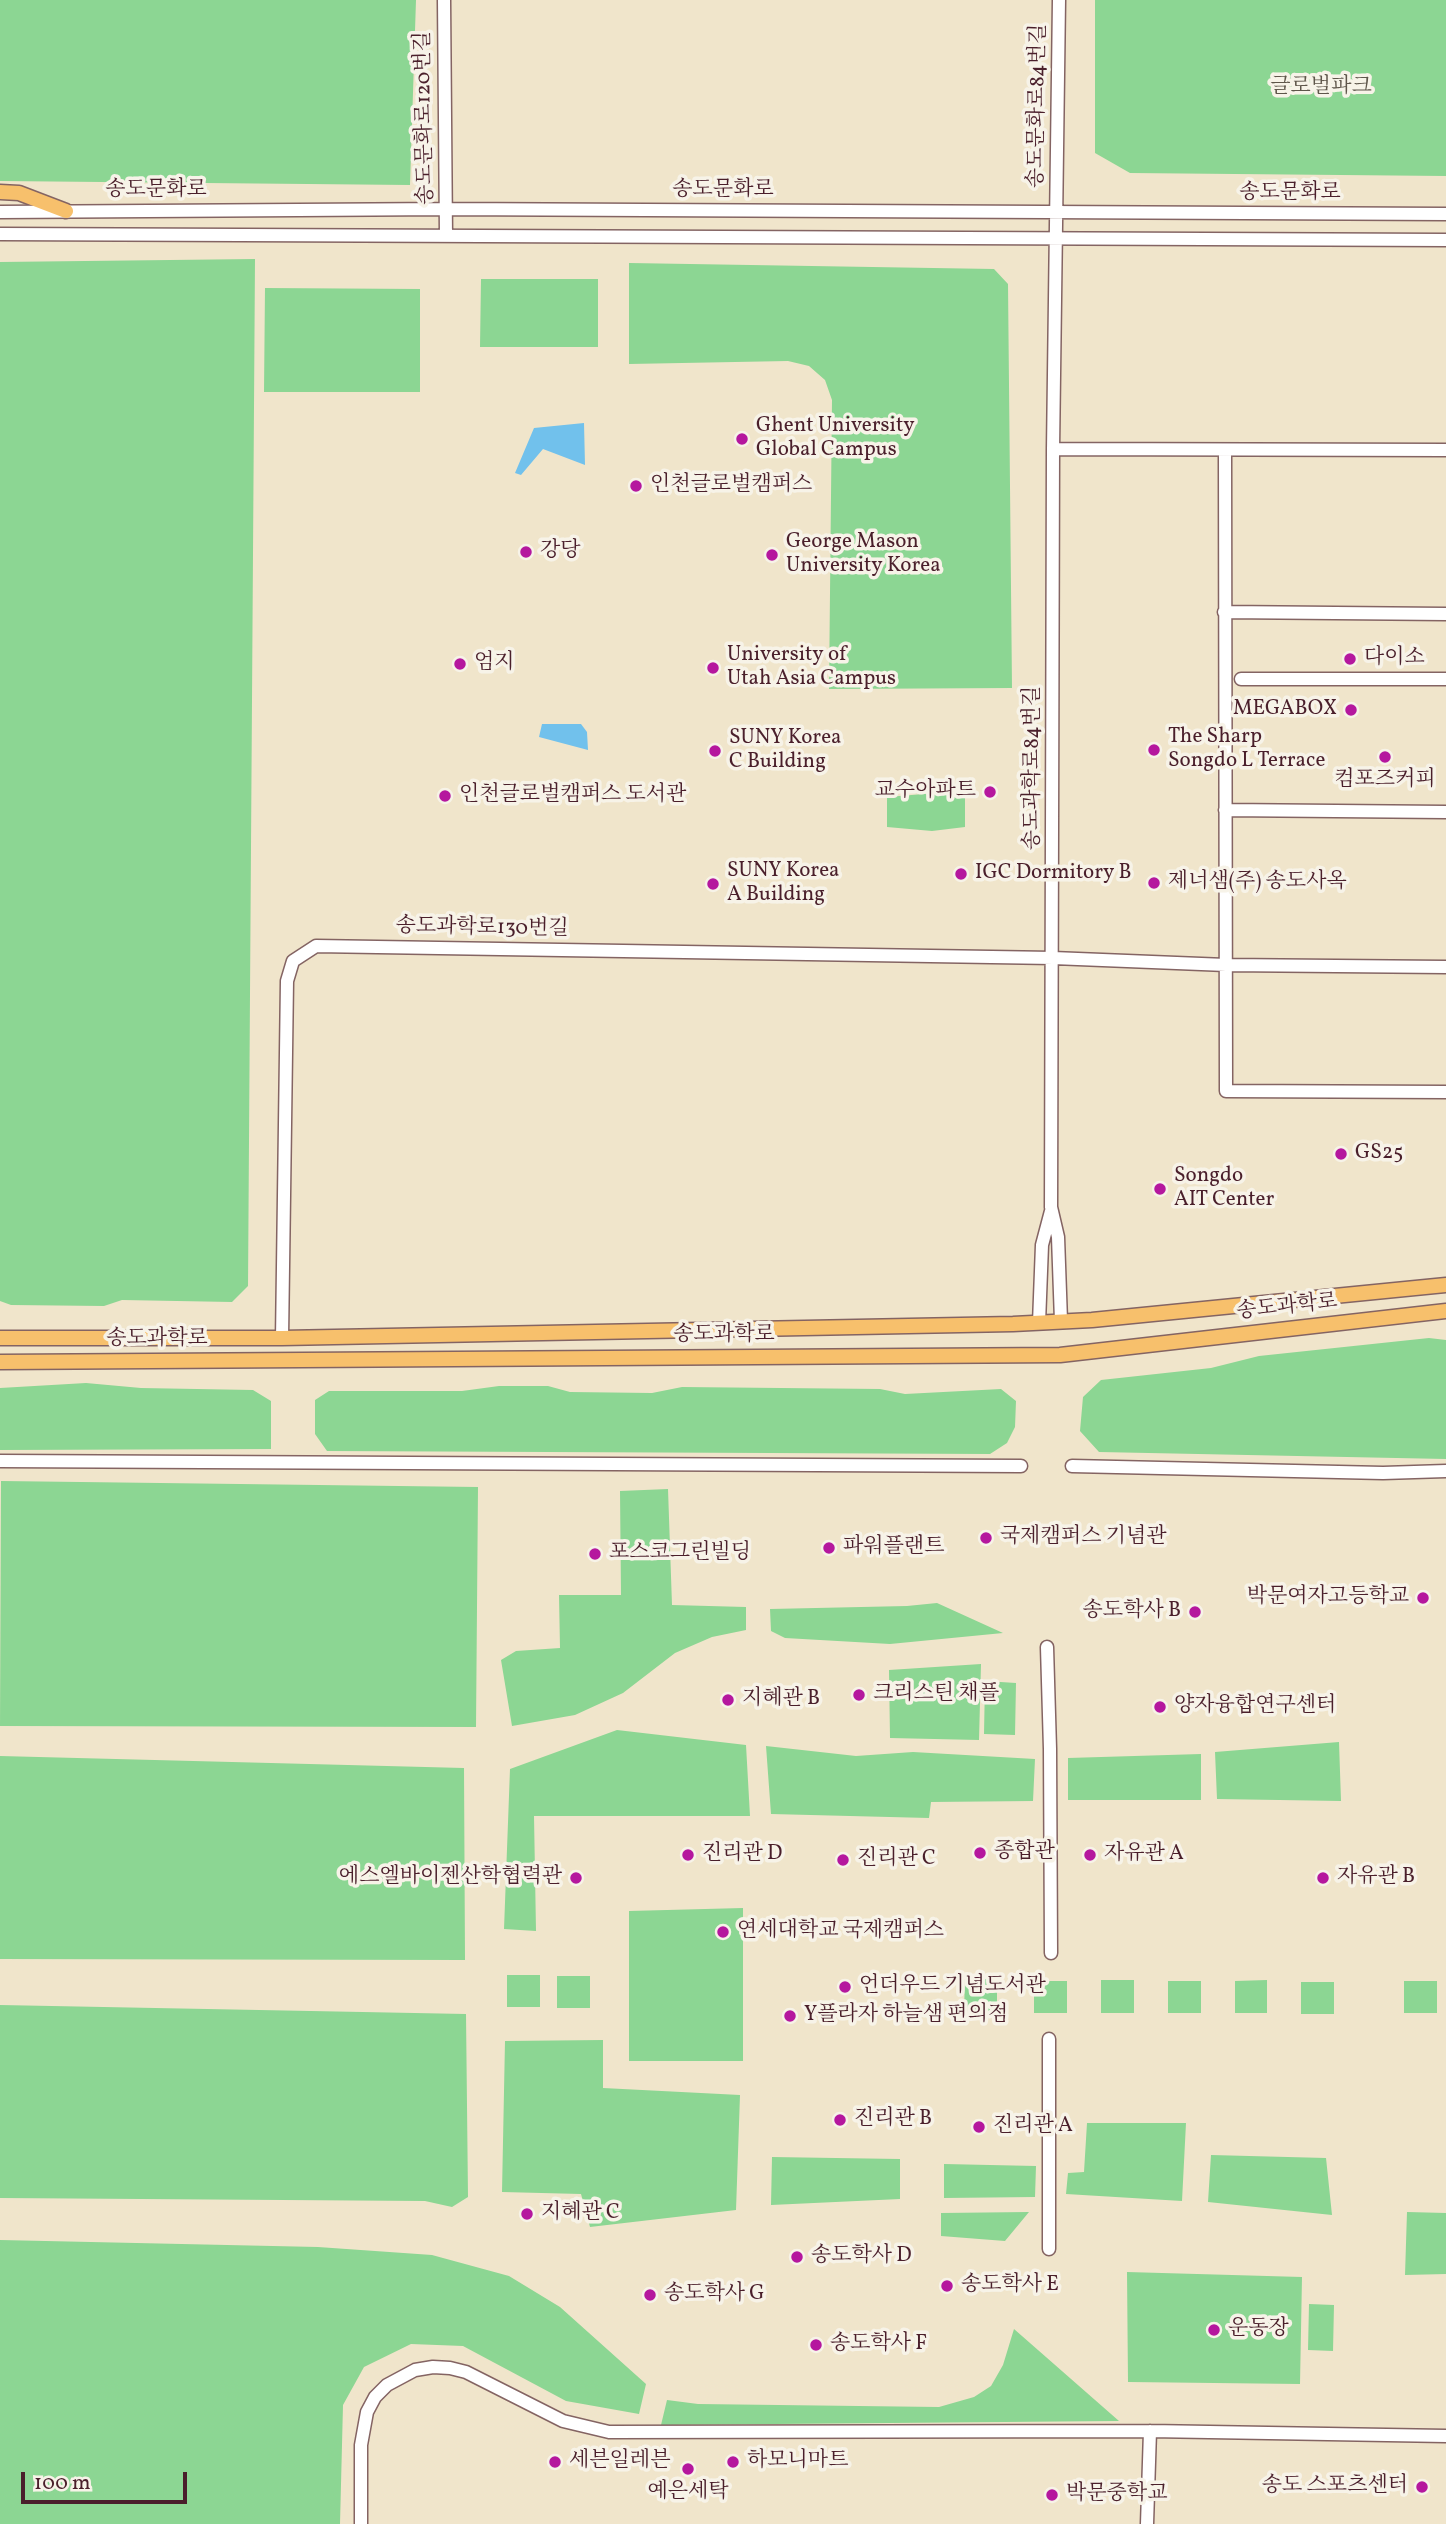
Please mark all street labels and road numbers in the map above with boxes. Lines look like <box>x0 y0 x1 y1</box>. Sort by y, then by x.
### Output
street label: 송도문화로84번길 <box>1025 24 1053 188</box>
street label: 송도문화로120번길 <box>412 31 440 205</box>
street label: 송도문화로 <box>105 178 207 204</box>
street label: 송도문화로 <box>672 178 774 204</box>
street label: 송도문화로 <box>1239 181 1341 207</box>
street label: 송도과학로84번길 <box>1021 686 1047 850</box>
street label: 송도과학로130번길 <box>395 915 569 943</box>
street label: 송도과학로 <box>1235 1290 1339 1326</box>
street label: 송도과학로 <box>673 1323 775 1349</box>
street label: 송도과학로 <box>106 1327 208 1353</box>

